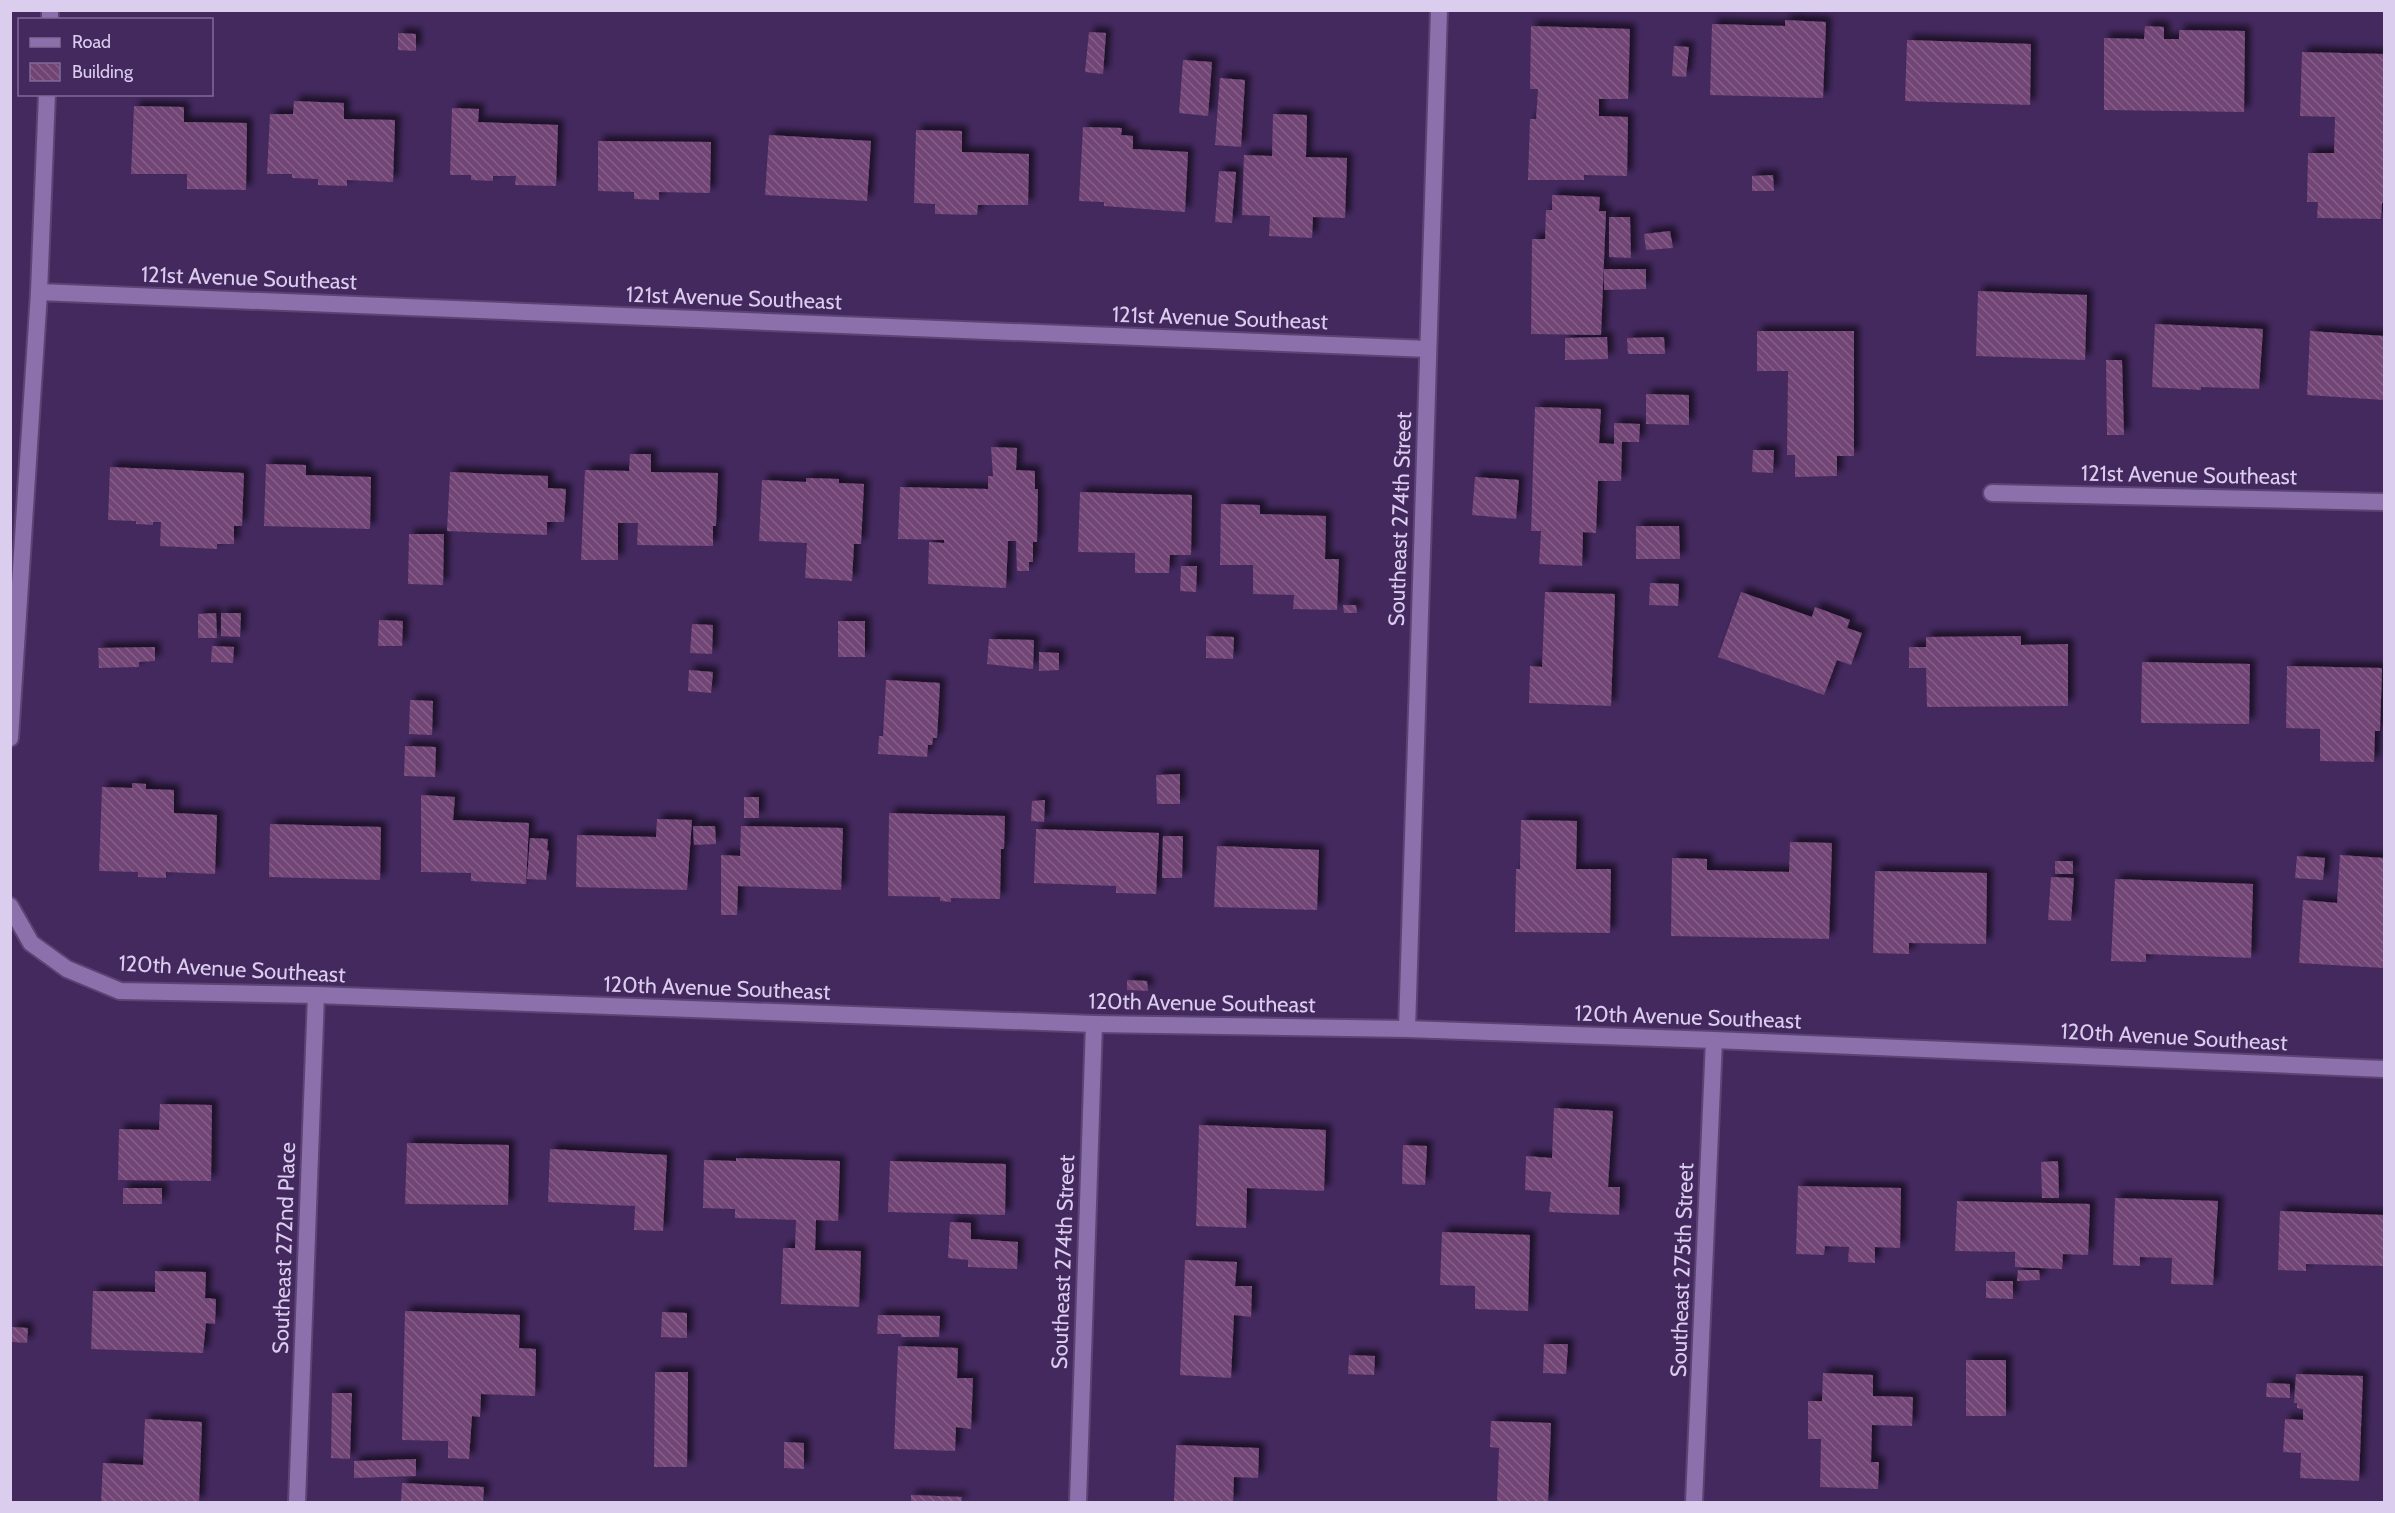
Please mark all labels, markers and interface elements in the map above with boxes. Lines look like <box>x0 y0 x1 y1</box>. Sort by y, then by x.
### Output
legend <box>18 18 213 96</box>
text: Road <box>72 31 111 53</box>
text: Building <box>72 61 134 83</box>
street label: 121st Avenue Southeast <box>140 261 358 295</box>
street label: 121st Avenue Southeast <box>625 281 843 315</box>
street label: 121st Avenue Southeast <box>1111 301 1329 335</box>
street label: Southeast 274th Street <box>1383 411 1417 627</box>
street label: 121st Avenue Southeast <box>2081 460 2298 490</box>
street label: 120th Avenue Southeast <box>118 950 347 988</box>
street label: 120th Avenue Southeast <box>603 971 832 1005</box>
street label: 120th Avenue Southeast <box>1088 988 1316 1018</box>
street label: 120th Avenue Southeast <box>1574 1000 1803 1034</box>
street label: 120th Avenue Southeast <box>2060 1018 2289 1056</box>
street label: Southeast 272nd Place <box>267 1142 301 1354</box>
street label: Southeast 274th Street <box>1046 1154 1080 1370</box>
street label: Southeast 275th Street <box>1665 1162 1699 1378</box>

